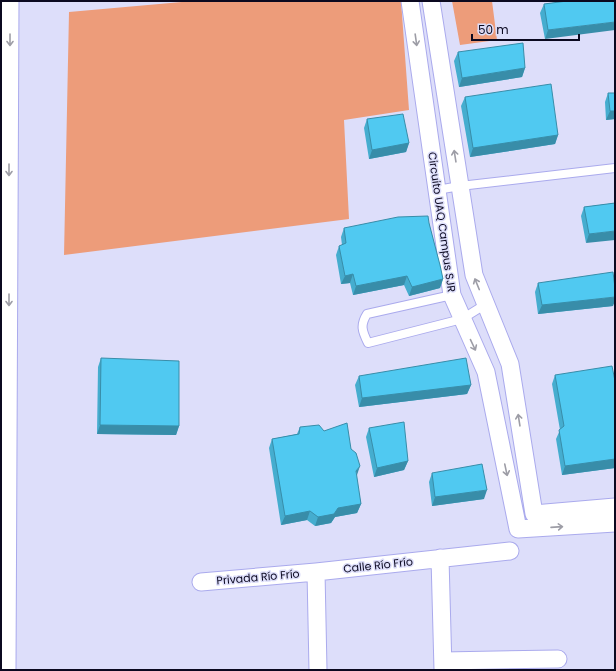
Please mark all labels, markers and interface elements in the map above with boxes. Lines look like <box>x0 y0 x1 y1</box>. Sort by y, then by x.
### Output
scale bar <box>472 16 579 42</box>
text: 50 m <box>478 21 509 38</box>
one-way arrow <box>6 33 14 46</box>
one-way arrow <box>412 33 420 46</box>
one-way arrow <box>451 150 459 163</box>
street label: Circuito UAQ Campus SJR <box>424 151 460 293</box>
one-way arrow <box>5 163 13 176</box>
one-way arrow <box>473 278 481 290</box>
one-way arrow <box>5 293 12 306</box>
one-way arrow <box>470 338 478 350</box>
one-way arrow <box>515 414 523 427</box>
one-way arrow <box>503 463 511 476</box>
one-way arrow <box>550 523 563 530</box>
street label: Calle Río Frío <box>342 553 414 577</box>
street label: Privada Río Frío <box>216 565 300 589</box>

